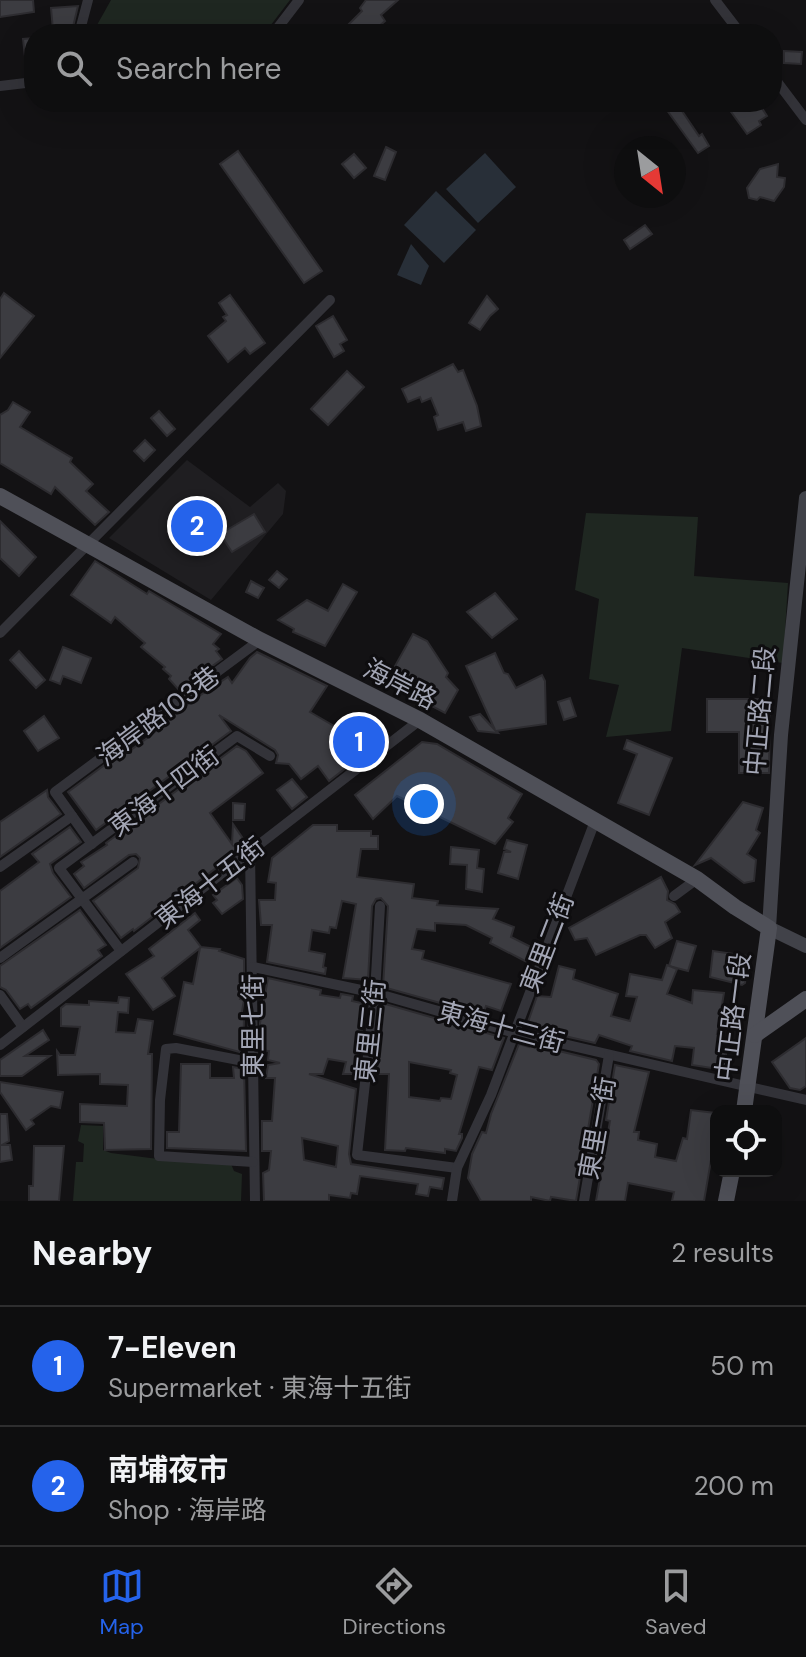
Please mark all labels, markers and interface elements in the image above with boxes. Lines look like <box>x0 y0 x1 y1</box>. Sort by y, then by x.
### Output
search box <box>24 24 782 112</box>
icon: search <box>52 46 96 90</box>
text: Search here <box>116 49 282 88</box>
north arrow <box>614 136 686 208</box>
pin: 2 <box>171 496 223 556</box>
street label: 中正路二段 <box>737 645 783 777</box>
street label: 海岸路 <box>358 651 442 717</box>
street label: 海岸路103巷 <box>90 659 226 773</box>
pin: 1 <box>333 712 385 772</box>
street label: 東海十四街 <box>102 738 226 844</box>
your location <box>404 784 444 824</box>
street label: 東海十五街 <box>148 830 272 936</box>
street label: 東里二街 <box>512 888 582 998</box>
street label: 中正路一段 <box>708 950 758 1084</box>
street label: 東里七街 <box>236 974 270 1078</box>
street label: 東里三街 <box>348 978 392 1084</box>
street label: 東海十三街 <box>434 994 568 1060</box>
street label: 東里一街 <box>571 1074 623 1182</box>
map controls <box>710 1105 782 1177</box>
button: locate <box>710 1105 782 1177</box>
text: Nearby <box>32 1231 152 1276</box>
text: 2 results <box>671 1236 774 1270</box>
text: 7-Eleven <box>108 1328 237 1367</box>
text: 1 <box>53 1349 63 1383</box>
text: 50 m <box>710 1349 774 1383</box>
text: Supermarket · 東海十五街 <box>108 1371 411 1405</box>
text: 南埔夜市 <box>108 1450 228 1489</box>
text: 2 <box>50 1469 66 1503</box>
text: 200 m <box>694 1469 774 1503</box>
text: Shop · 海岸路 <box>108 1493 267 1527</box>
tab: Map <box>99 1564 144 1641</box>
tab: Directions <box>343 1564 446 1641</box>
tab: Saved <box>645 1564 707 1641</box>

